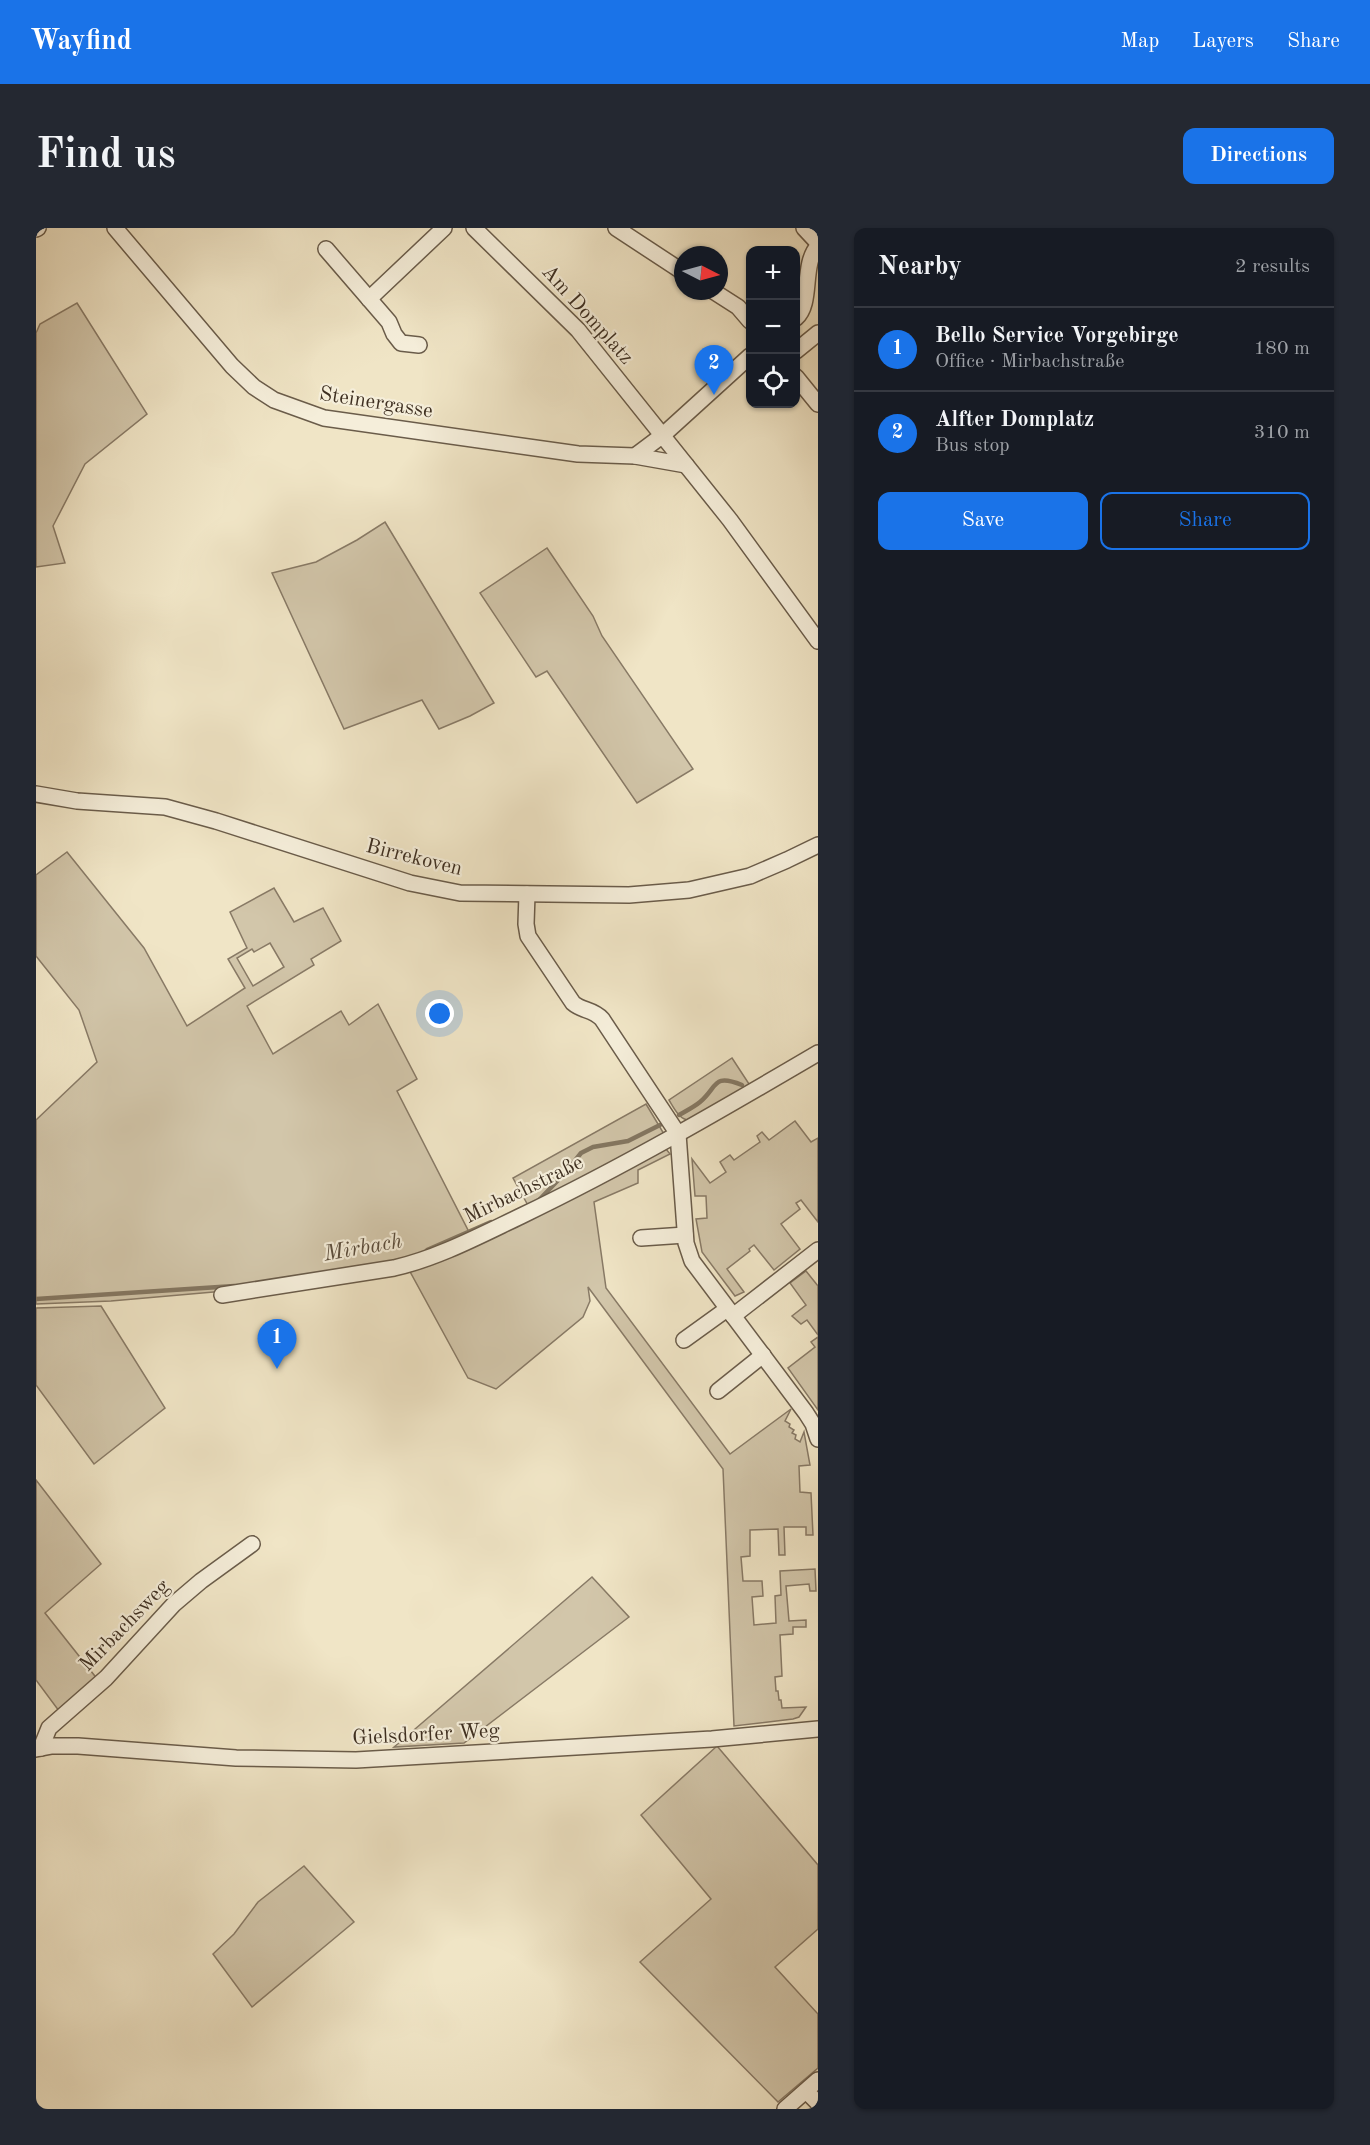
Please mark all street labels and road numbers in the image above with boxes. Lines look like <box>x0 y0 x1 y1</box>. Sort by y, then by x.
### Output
street label: Am Domplatz <box>537 261 637 369</box>
street label: Steinergasse <box>318 384 434 422</box>
street label: Birrekoven <box>364 836 464 880</box>
street label: Mirbachstraße <box>461 1152 587 1228</box>
street label: Mirbachsweg <box>76 1575 174 1676</box>
street label: Gielsdorfer Weg <box>352 1721 501 1749</box>

